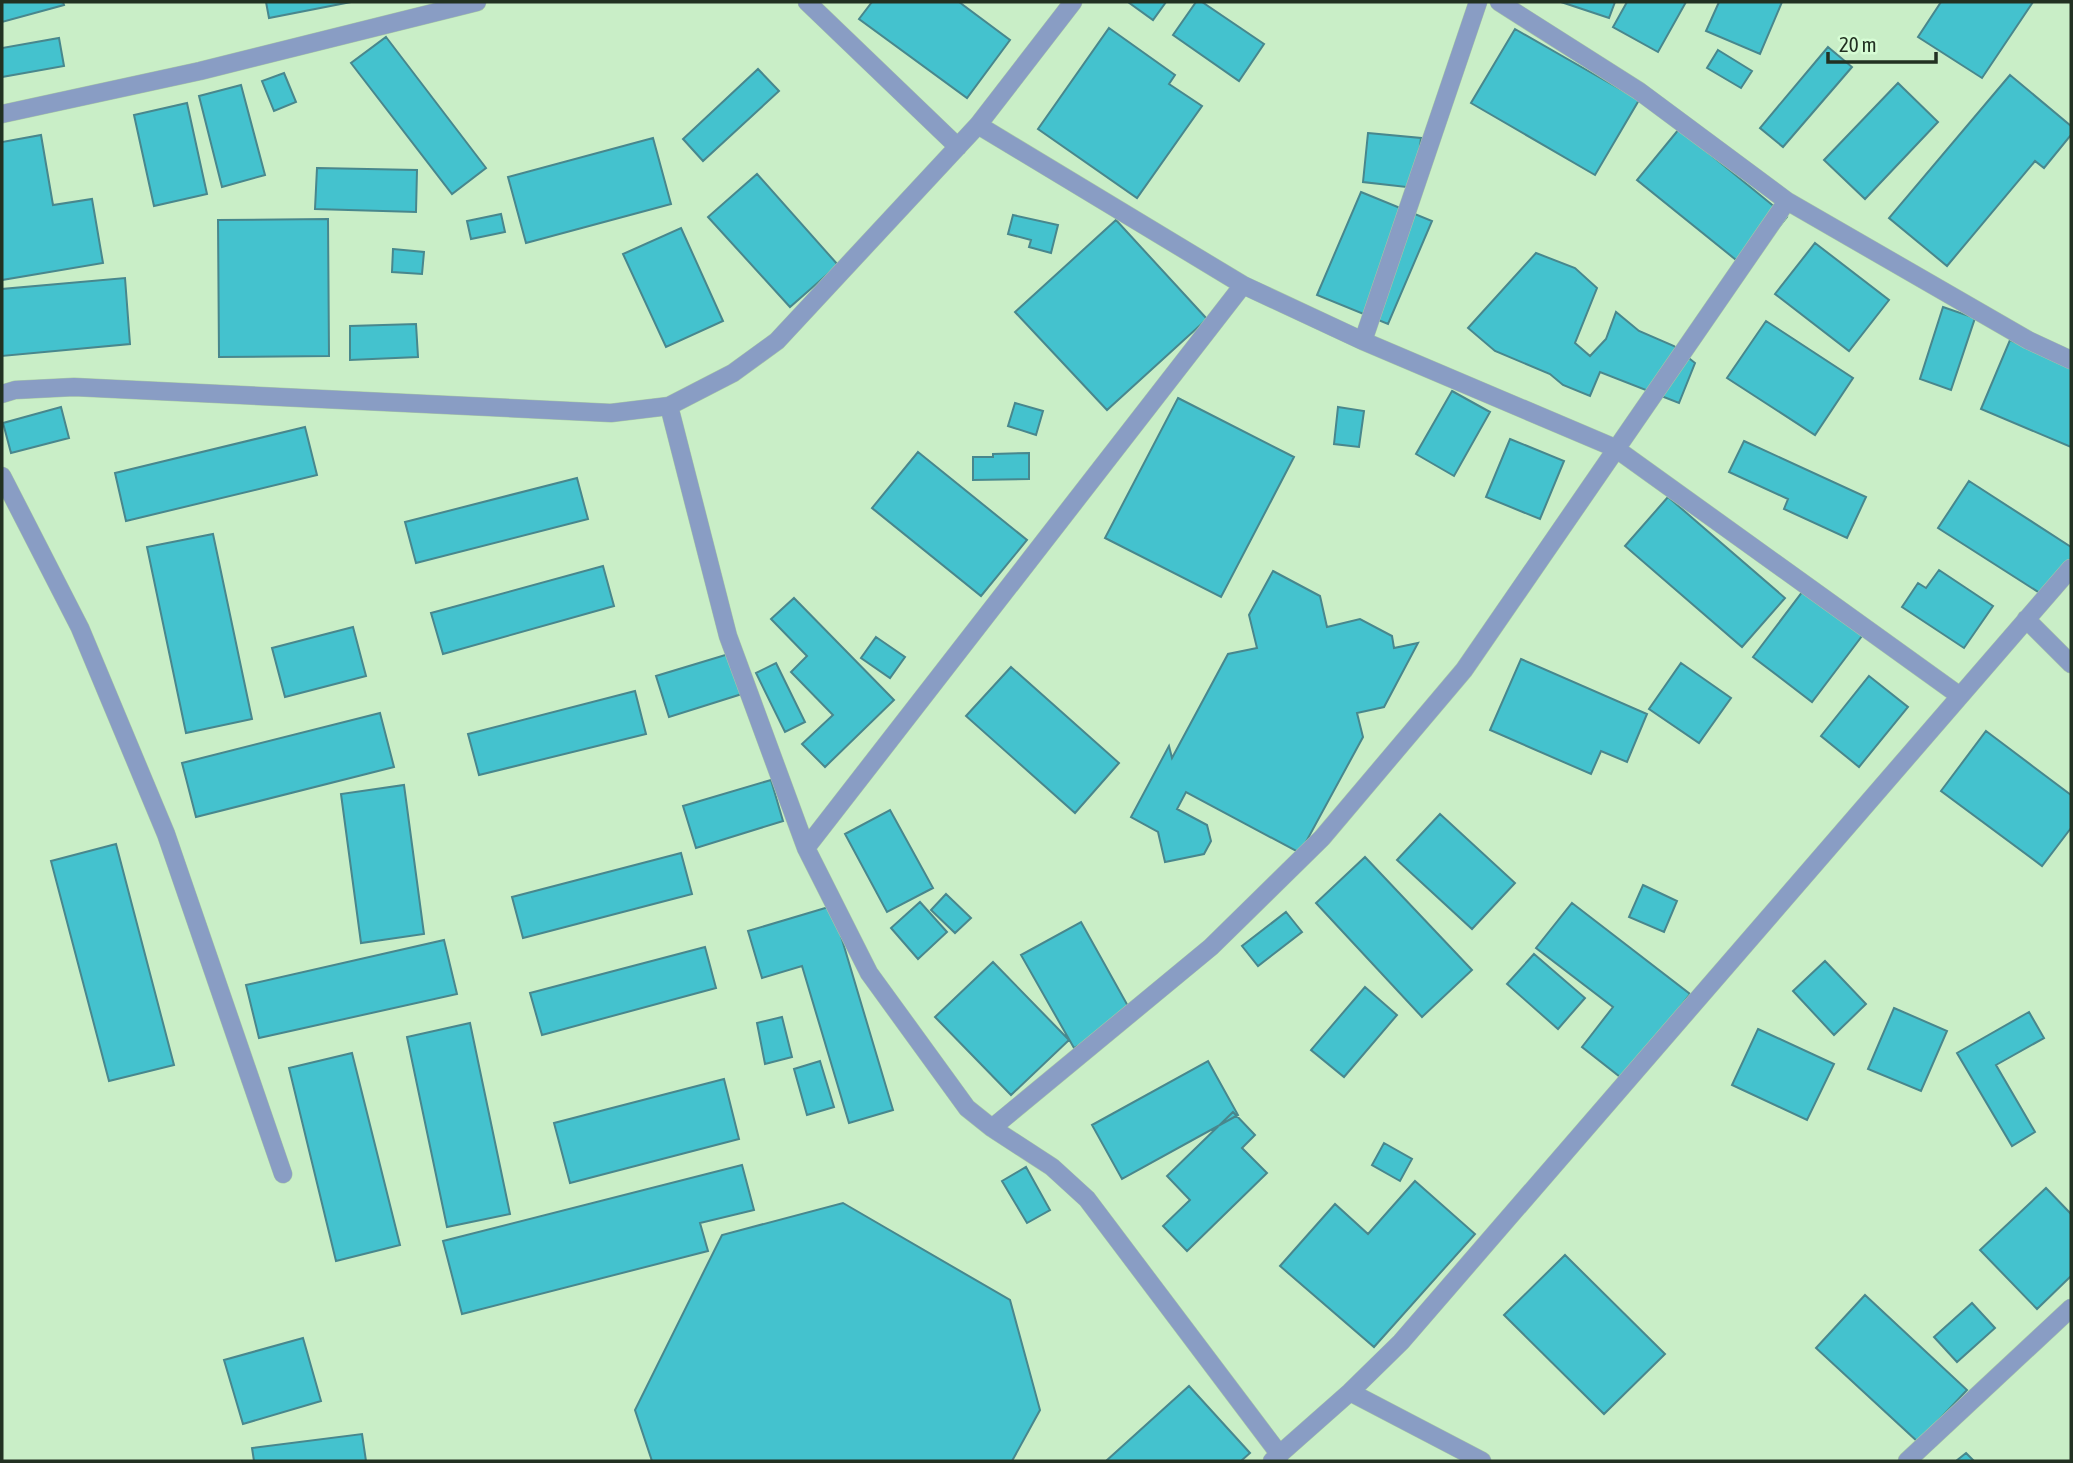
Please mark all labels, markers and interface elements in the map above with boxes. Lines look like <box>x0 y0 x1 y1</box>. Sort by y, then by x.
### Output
scale bar <box>1828 21 1937 65</box>
text: 20 m <box>1839 32 1877 56</box>

